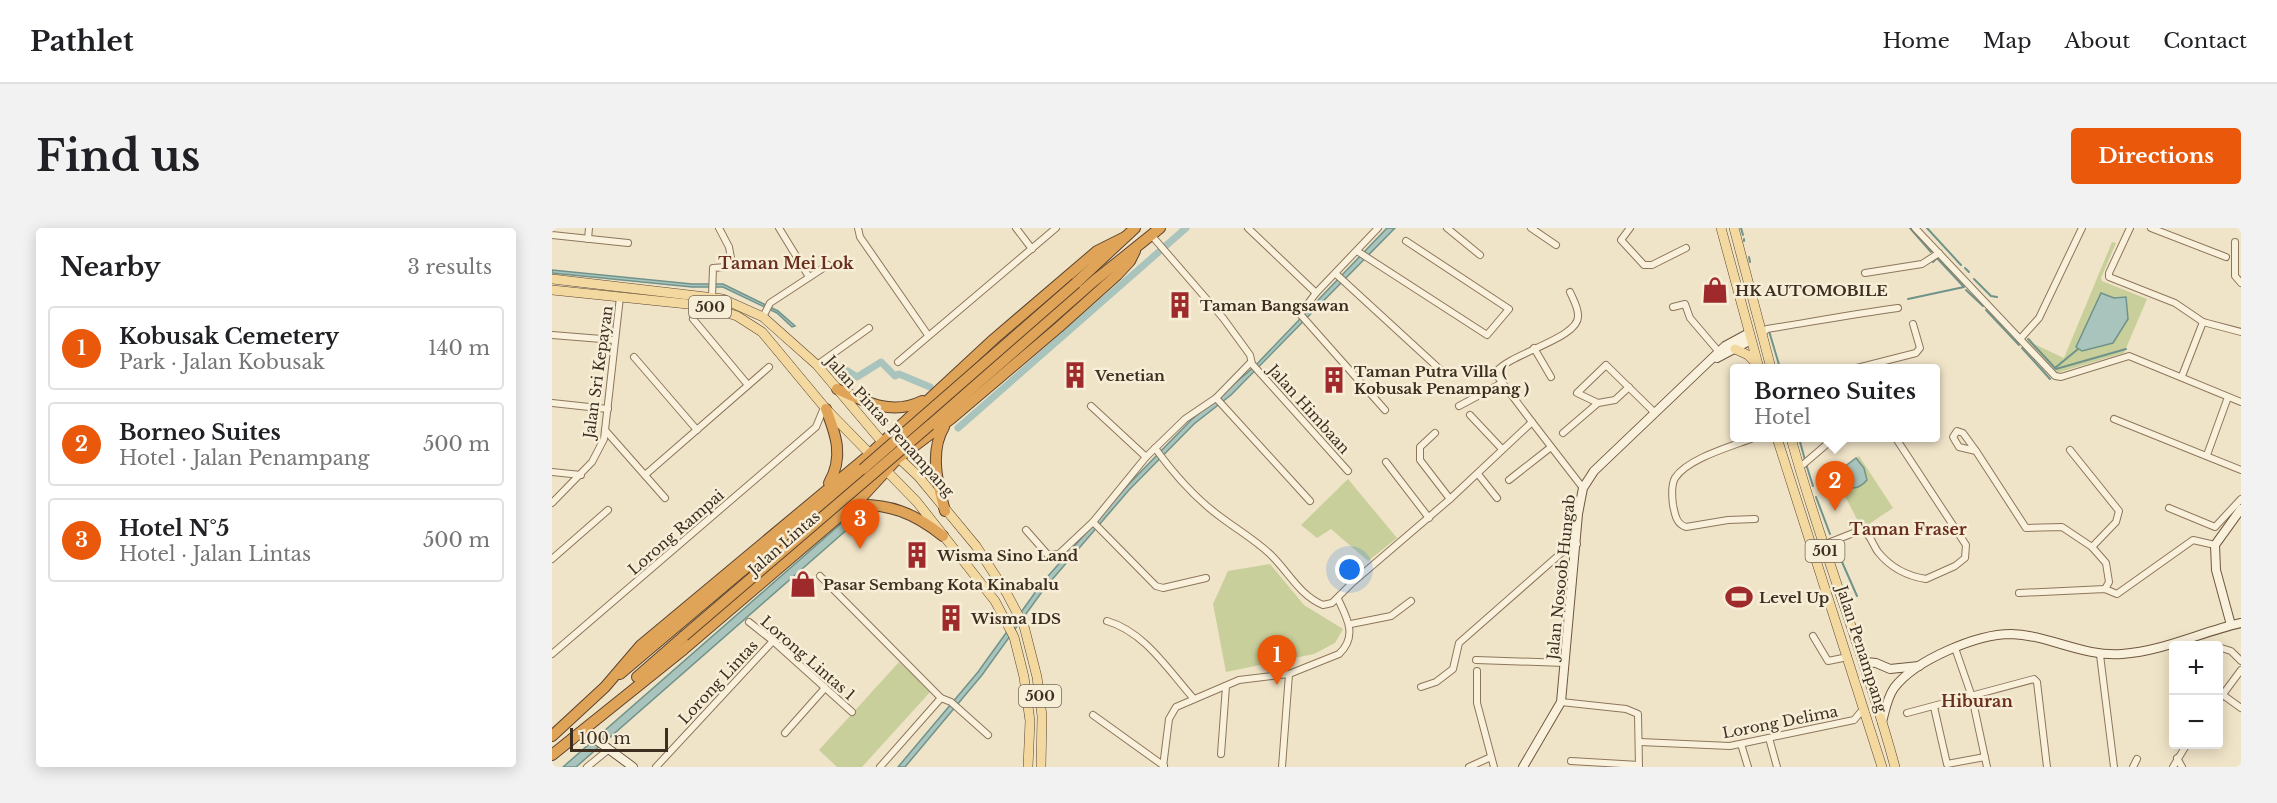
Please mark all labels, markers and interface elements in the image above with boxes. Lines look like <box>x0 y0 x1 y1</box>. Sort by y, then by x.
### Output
text: Pathlet <box>30 24 134 59</box>
text: Home <box>1883 28 1950 54</box>
text: Map <box>1983 28 2031 54</box>
text: About <box>2064 28 2130 54</box>
text: Contact <box>2163 28 2247 54</box>
button: Directions <box>2071 128 2241 184</box>
text: Find us <box>36 130 200 182</box>
text: Nearby <box>60 251 161 283</box>
district label: Taman Mei Lok <box>718 253 854 273</box>
text: 3 results <box>408 255 492 279</box>
shop icon: HK AUTOMOBILE <box>1700 275 1730 305</box>
place label: HK AUTOMOBILE <box>1735 281 1888 300</box>
building icon: Taman Bangsawan <box>1165 290 1195 320</box>
road number: 500 <box>689 296 731 318</box>
place label: Taman Bangsawan <box>1200 296 1349 315</box>
street label: Jalan Sri Kepayan <box>579 304 617 442</box>
text: Kobusak Cemetery <box>119 323 339 350</box>
text: 1 <box>77 336 86 360</box>
text: 140 m <box>428 336 490 360</box>
text: Park · Jalan Kobusak <box>119 350 325 374</box>
street label: Jalan Pintas Penampang <box>820 350 959 501</box>
street label: Jalan Himbaan <box>1263 359 1354 457</box>
building icon: Venetian <box>1060 360 1090 390</box>
place label: Taman Putra Villa ( Kobusak Penampang ) <box>1354 362 1529 398</box>
popup <box>1730 364 1940 442</box>
building icon: Taman Putra Villa ( Kobusak Penampang ) <box>1319 365 1349 395</box>
place label: Venetian <box>1094 366 1165 385</box>
text: Borneo Suites <box>1754 378 1916 405</box>
text: Hotel <box>1754 405 1811 429</box>
text: Borneo Suites <box>119 419 281 446</box>
text: 2 <box>75 432 88 456</box>
text: 500 m <box>423 432 490 456</box>
text: Hotel · Jalan Penampang <box>119 446 369 470</box>
pin: 2 <box>1816 462 1854 511</box>
street label: Lorong Rampai <box>624 485 728 579</box>
street label: Jalan Nosoob Hungab <box>1543 493 1579 663</box>
pin: 3 <box>840 500 880 549</box>
street label: Jalan Lintas <box>743 507 824 581</box>
text: Hotel N°5 <box>119 515 229 542</box>
district label: Taman Fraser <box>1849 519 1967 539</box>
text: 3 <box>75 528 88 552</box>
text: 500 m <box>423 528 490 552</box>
building icon: Wisma Sino Land <box>902 540 932 570</box>
road number: 501 <box>1806 540 1844 562</box>
text: Hotel · Jalan Lintas <box>119 542 311 566</box>
place label: Wisma Sino Land <box>936 546 1079 565</box>
your location <box>1335 555 1364 584</box>
shop icon: Pasar Sembang Kota Kinabalu <box>788 569 818 599</box>
place label: Pasar Sembang Kota Kinabalu <box>823 575 1059 594</box>
street label: Jalan Penampang <box>1832 581 1892 716</box>
sports icon: Level Up <box>1724 582 1754 612</box>
place label: Level Up <box>1759 588 1829 607</box>
building icon: Wisma IDS <box>936 603 966 633</box>
place label: Wisma IDS <box>970 609 1061 628</box>
street label: Lorong Lintas 1 <box>757 612 859 704</box>
street label: Lorong Lintas <box>674 636 762 728</box>
pin: 1 <box>1258 636 1296 685</box>
map controls <box>2169 641 2223 749</box>
button: + <box>2169 641 2223 695</box>
road number: 500 <box>1019 685 1061 707</box>
district label: Hiburan <box>1941 691 2013 711</box>
button: − <box>2169 695 2223 749</box>
street label: Lorong Delima <box>1721 701 1840 743</box>
scale bar <box>570 725 668 752</box>
text: 100 m <box>579 728 631 748</box>

